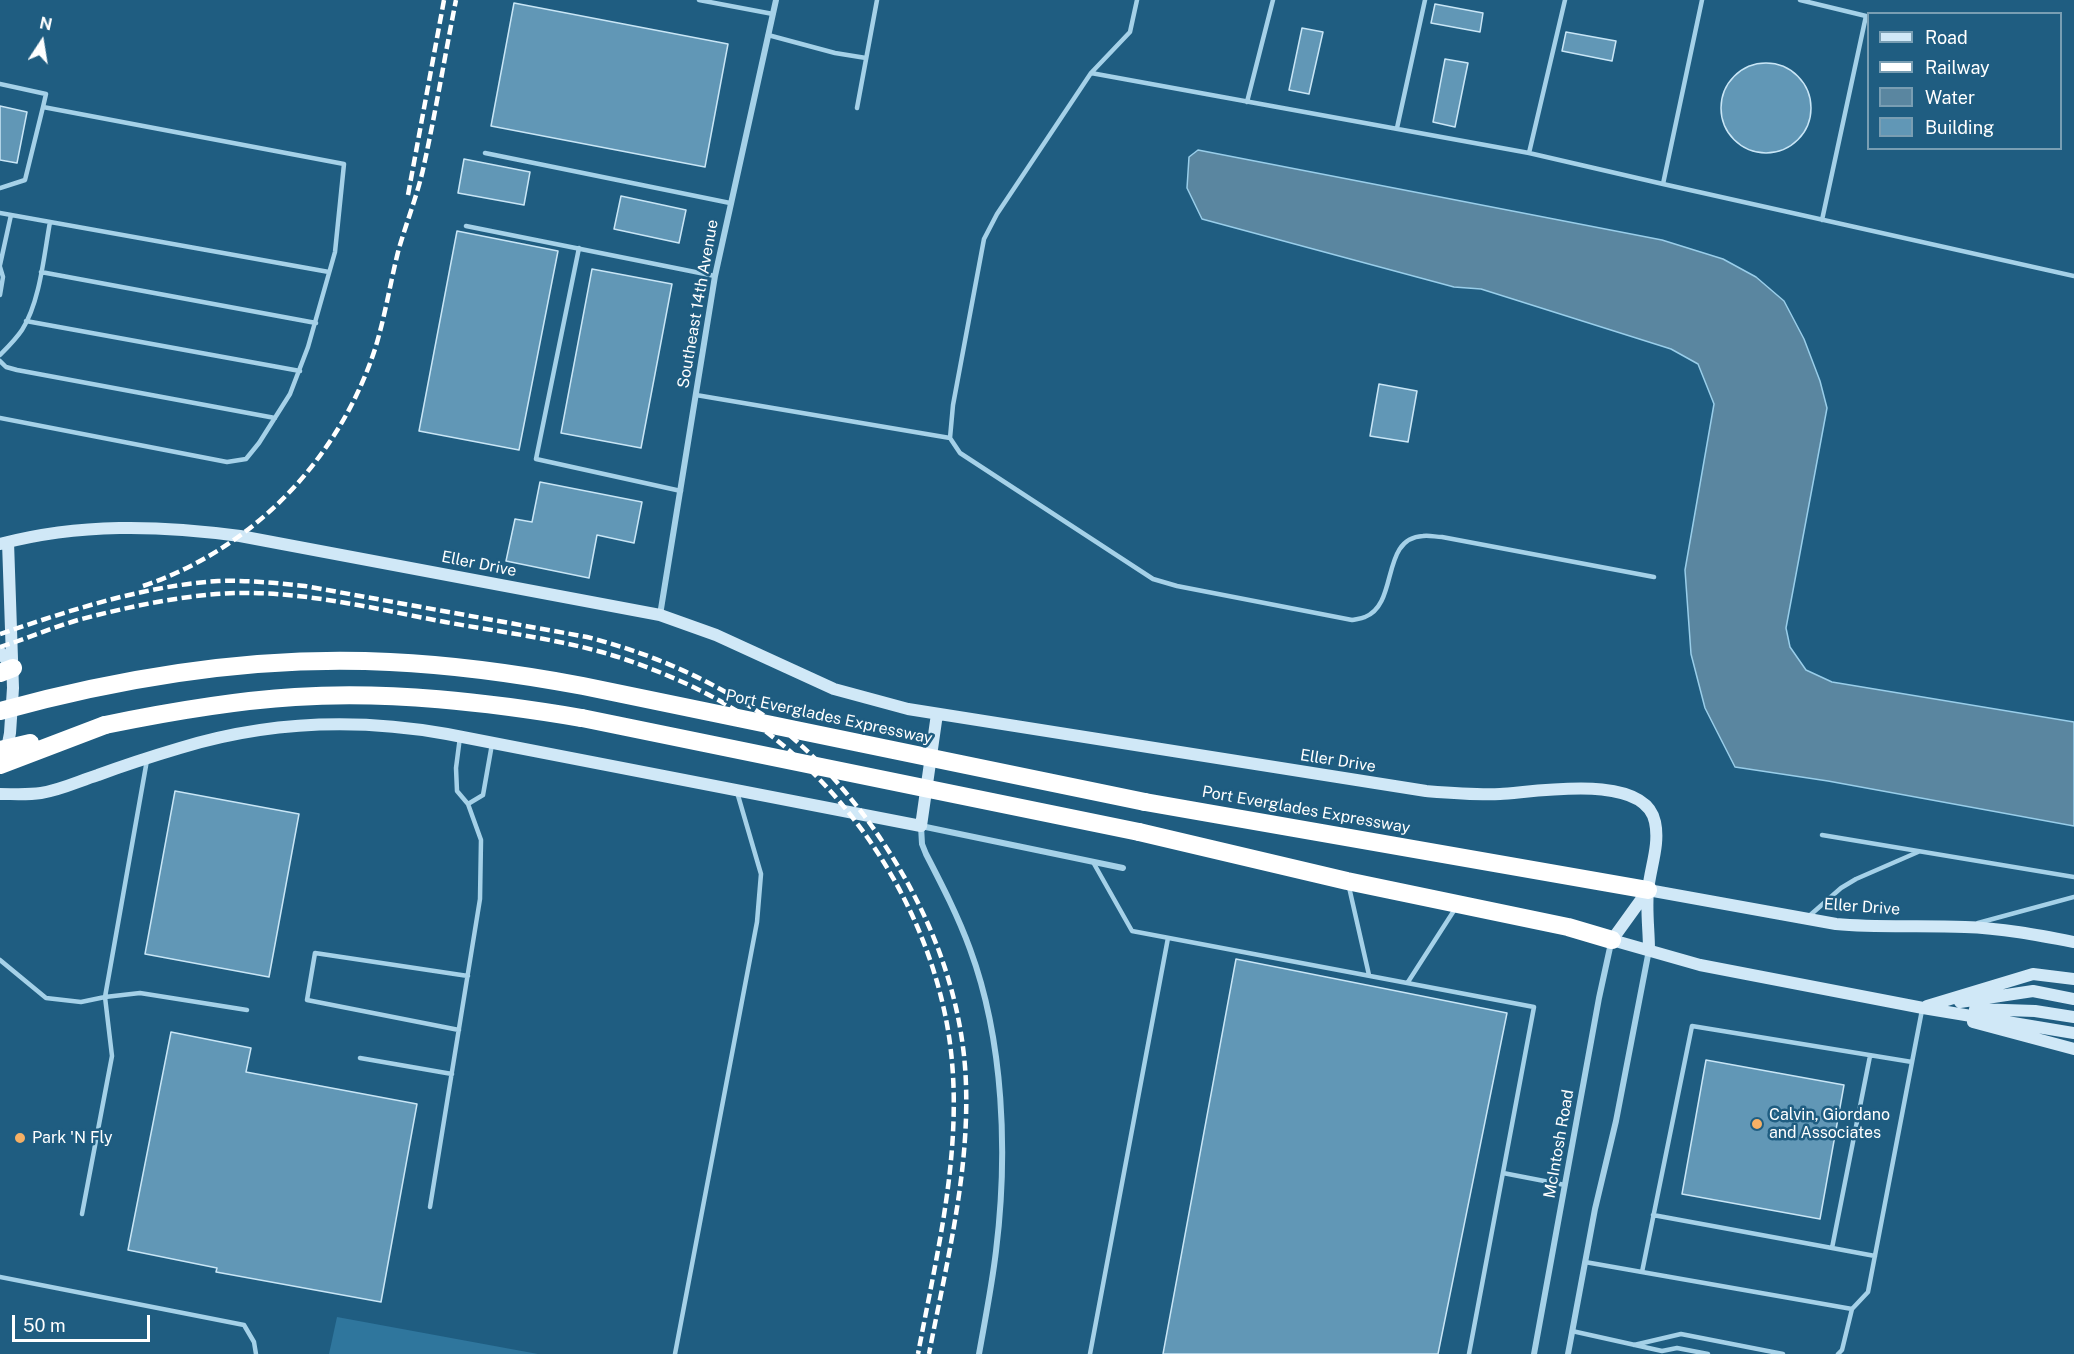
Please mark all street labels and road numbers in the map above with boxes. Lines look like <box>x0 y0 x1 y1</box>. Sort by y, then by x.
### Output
street label: Southeast 14th Avenue <box>674 218 722 390</box>
street label: Eller Drive <box>440 547 518 581</box>
street label: Port Everglades Expressway <box>724 686 934 748</box>
street label: Eller Drive <box>1299 746 1377 776</box>
street label: Port Everglades Expressway <box>1200 782 1412 838</box>
street label: Eller Drive <box>1823 895 1901 919</box>
street label: McIntosh Road <box>1540 1088 1578 1200</box>

